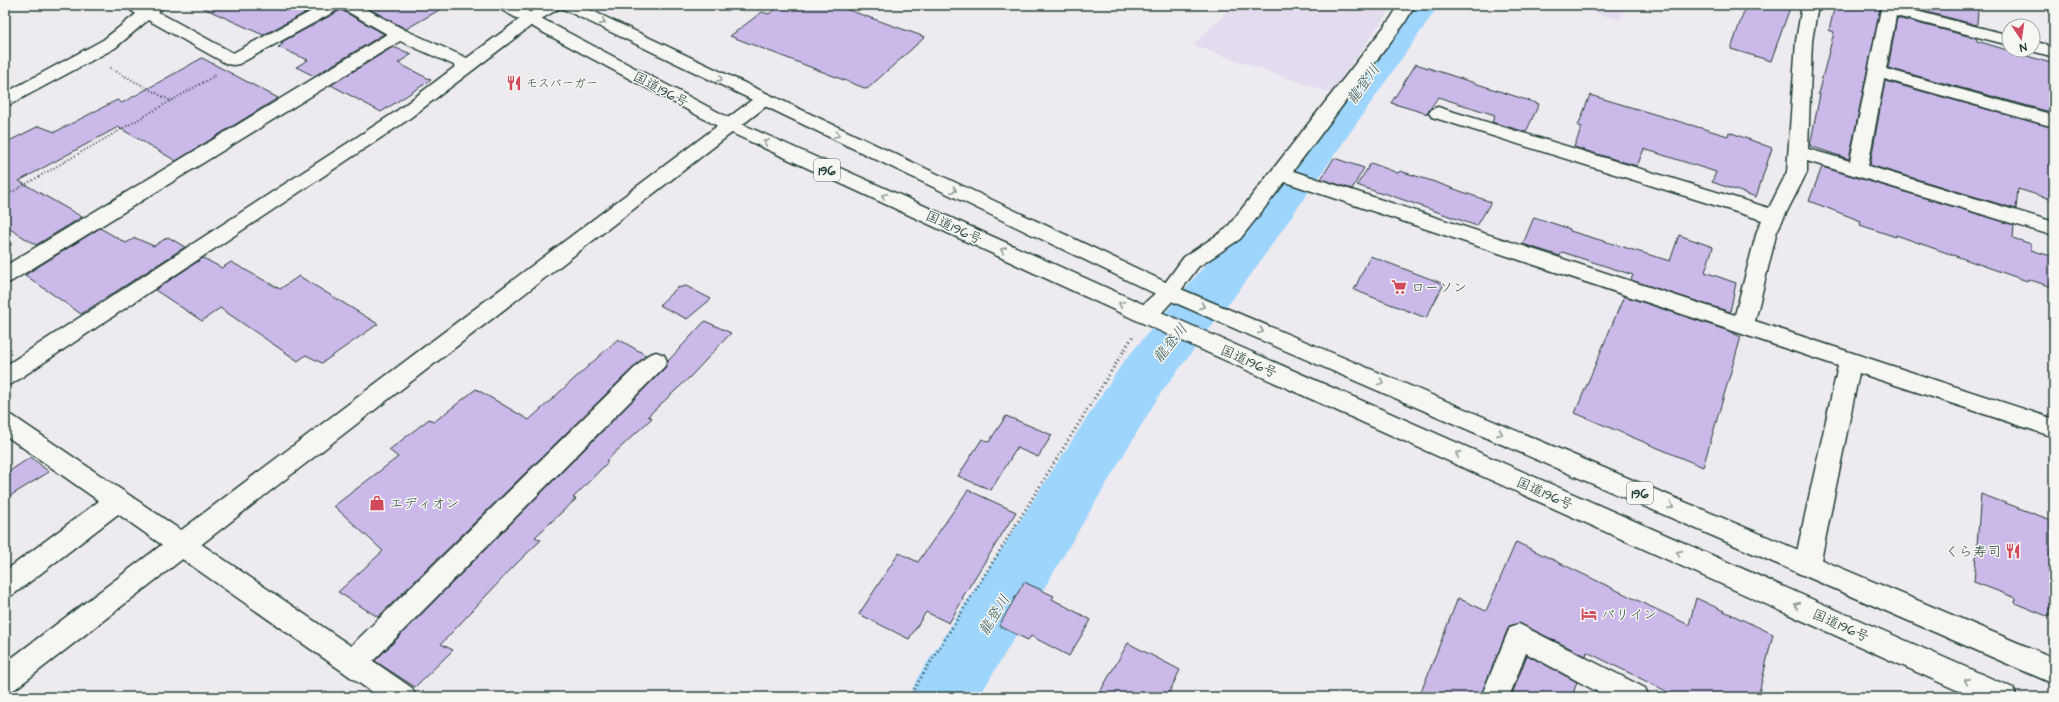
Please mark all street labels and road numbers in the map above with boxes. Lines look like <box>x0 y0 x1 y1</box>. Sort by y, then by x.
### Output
street label: 国道196号 <box>629 67 692 113</box>
road number: 196 <box>814 159 840 181</box>
street label: 国道196号 <box>922 206 985 250</box>
street label: 国道196号 <box>1217 340 1280 383</box>
street label: 国道196号 <box>1513 472 1576 515</box>
road number: 196 <box>1627 482 1653 504</box>
street label: 国道196号 <box>1809 604 1872 647</box>

